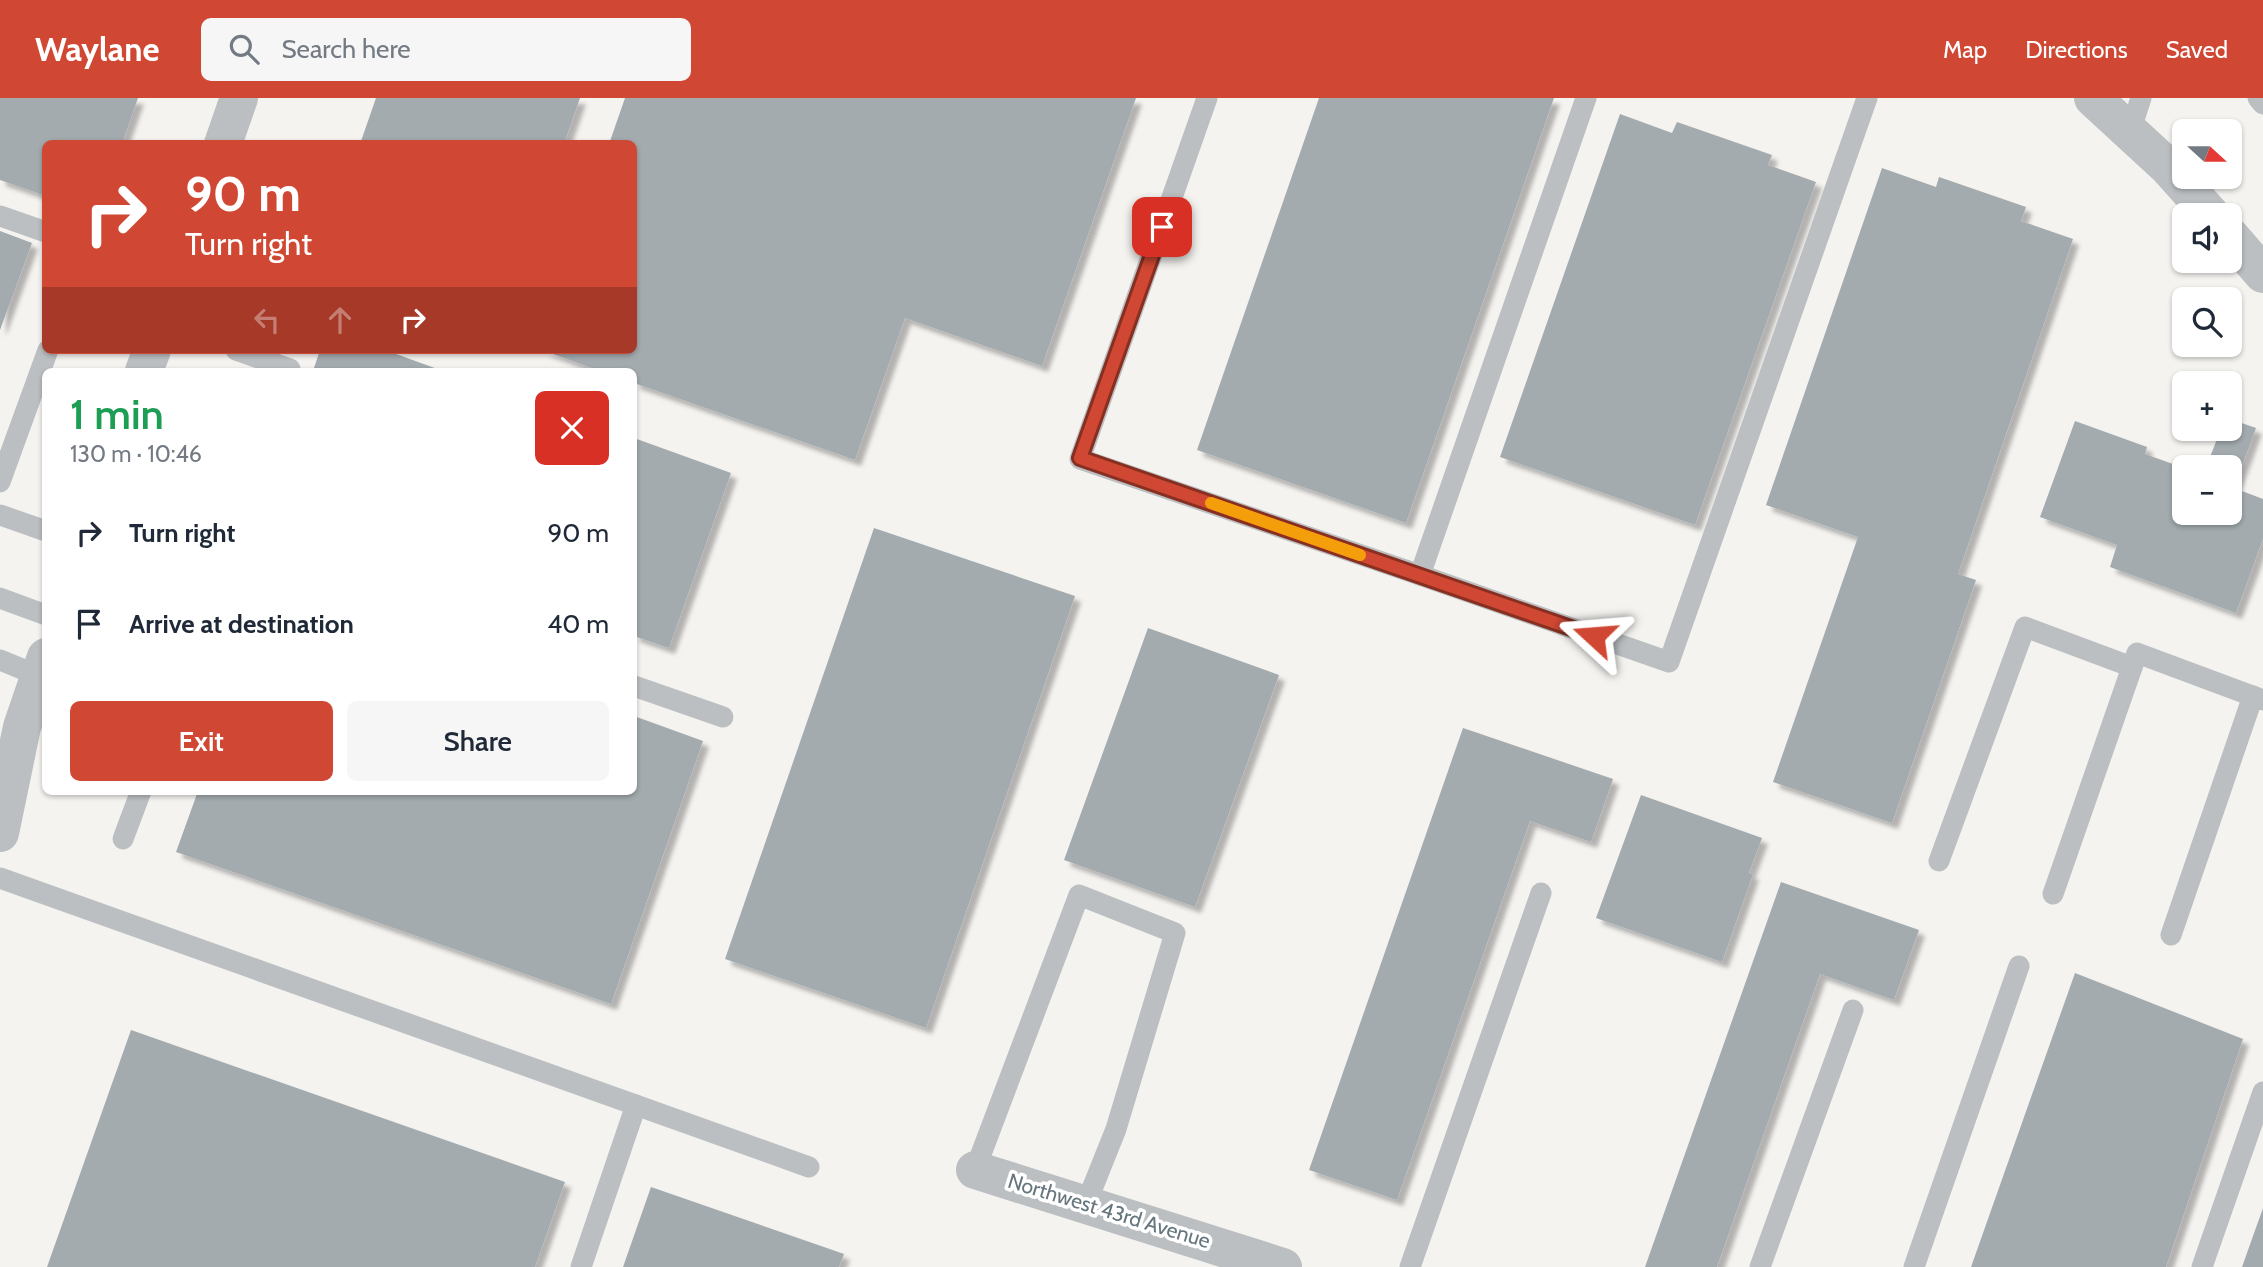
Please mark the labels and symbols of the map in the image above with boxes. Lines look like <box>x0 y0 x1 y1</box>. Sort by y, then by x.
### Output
north arrow <box>2172 119 2242 189</box>
pin <box>1132 197 1192 257</box>
position arrow <box>1557 599 1631 673</box>
street label: Northwest 43rd Avenue <box>1005 1168 1214 1253</box>

